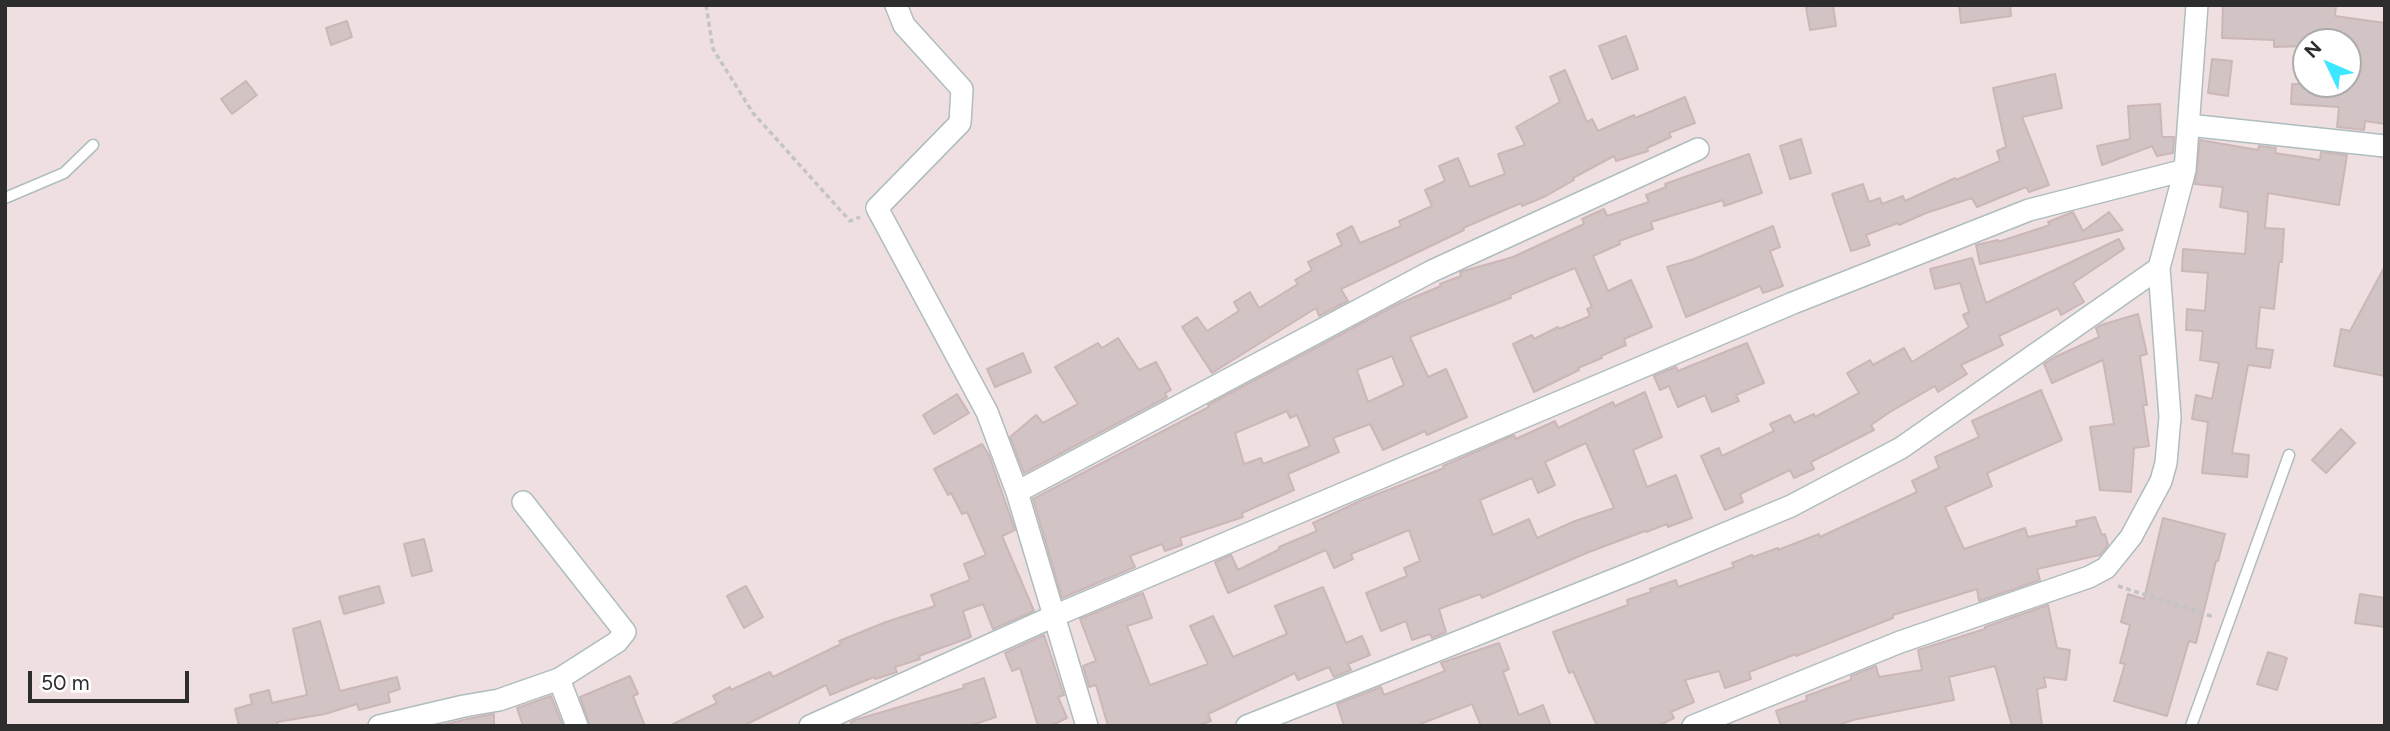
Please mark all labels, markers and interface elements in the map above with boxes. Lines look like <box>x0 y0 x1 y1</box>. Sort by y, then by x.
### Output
north arrow <box>2292 28 2362 98</box>
text: N <box>2300 36 2326 63</box>
scale bar <box>32 658 192 702</box>
text: 50 m <box>41 670 90 695</box>

